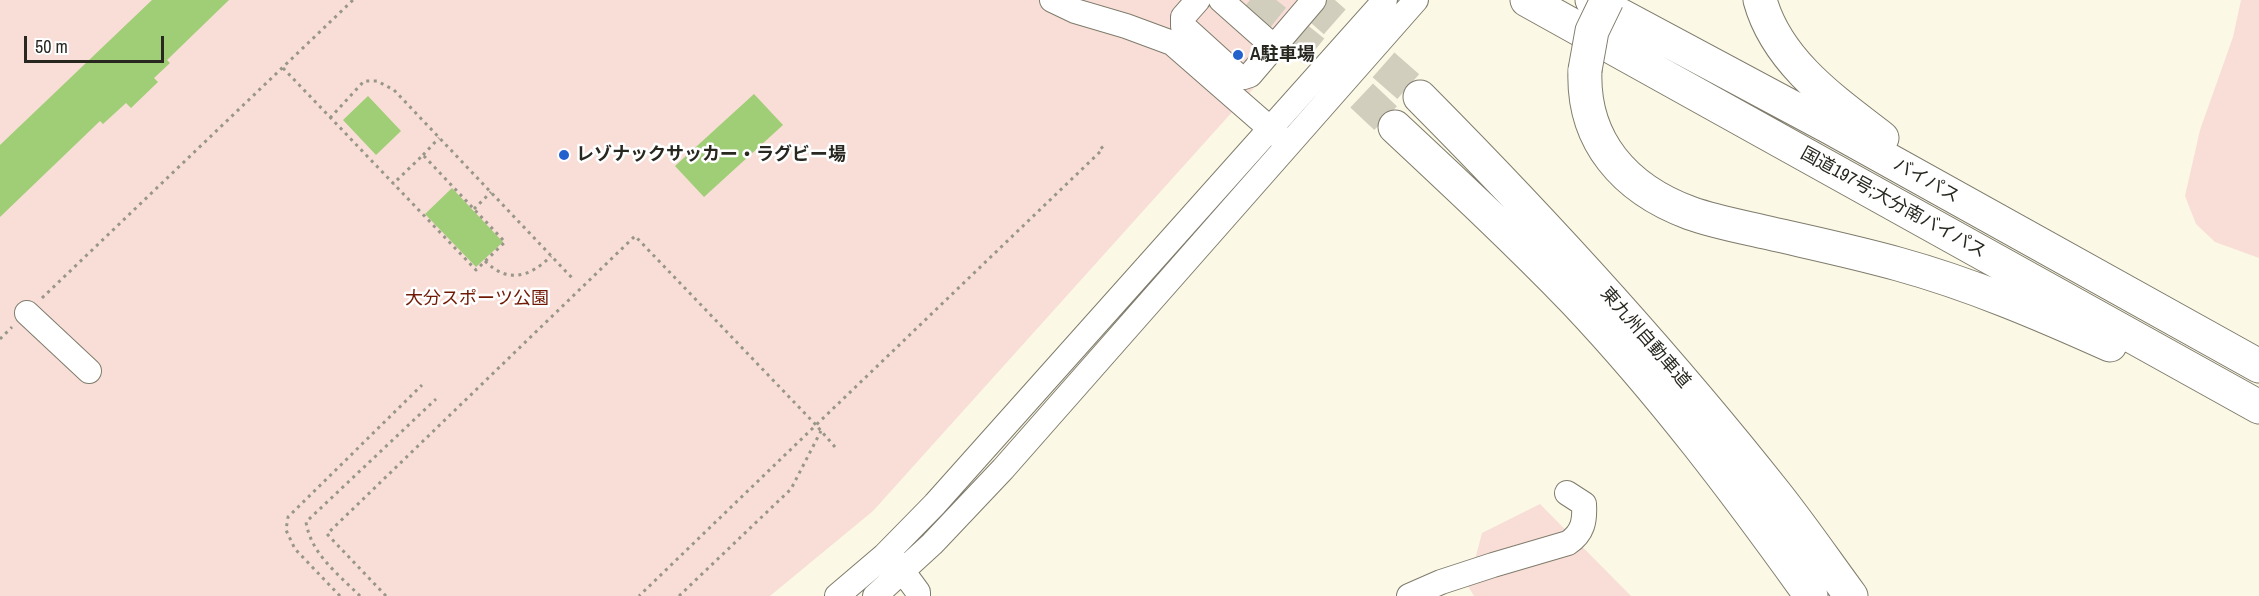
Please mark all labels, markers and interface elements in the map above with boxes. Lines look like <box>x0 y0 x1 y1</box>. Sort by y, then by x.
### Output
scale bar <box>27 24 166 62</box>
text: 50 m <box>35 34 68 59</box>
place label: A駐車場 <box>1250 44 1315 66</box>
marker: A駐車場 <box>1231 48 1245 62</box>
street label: 国道197号;大分南バイパス <box>1796 143 1990 263</box>
place label: レゾナックサッカー・ラグビー場 <box>576 144 846 166</box>
marker: レゾナックサッカー・ラグビー場 <box>557 148 571 162</box>
street label: バイパス <box>1889 154 1963 208</box>
street label: 東九州自動車道 <box>1596 283 1694 393</box>
park label: 大分スポーツ公園 <box>405 288 549 310</box>

